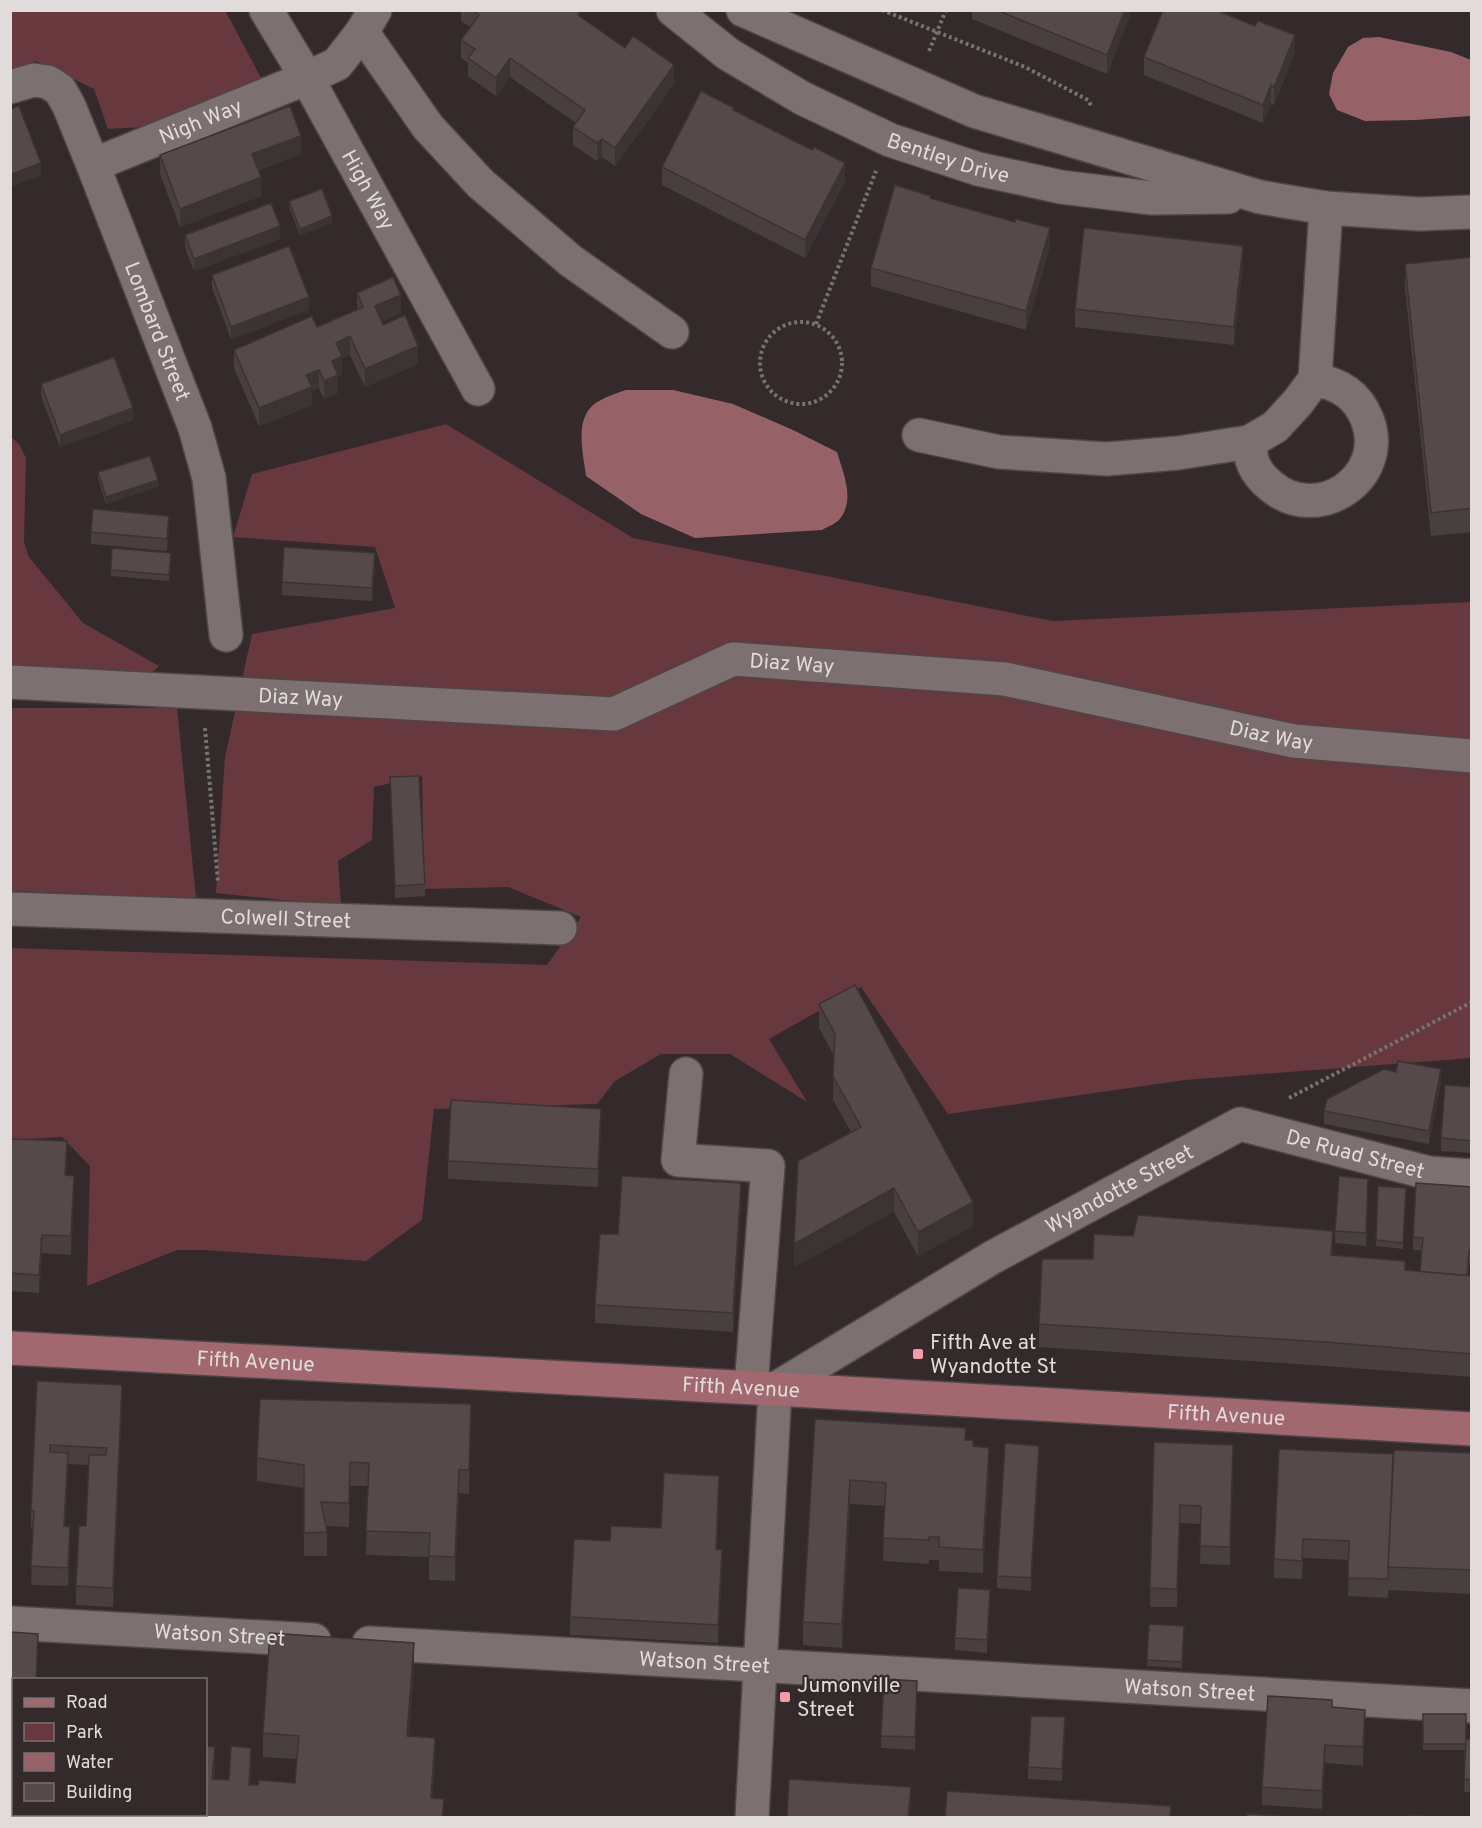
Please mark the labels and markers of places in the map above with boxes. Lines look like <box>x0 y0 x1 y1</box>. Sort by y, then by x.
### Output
place label: Fifth Ave at Wyandotte St <box>930 1330 1057 1381</box>
marker: Fifth Ave at Wyandotte St <box>911 1347 925 1361</box>
place label: Jumonville Street <box>797 1673 900 1724</box>
marker: Jumonville Street <box>778 1690 792 1704</box>

